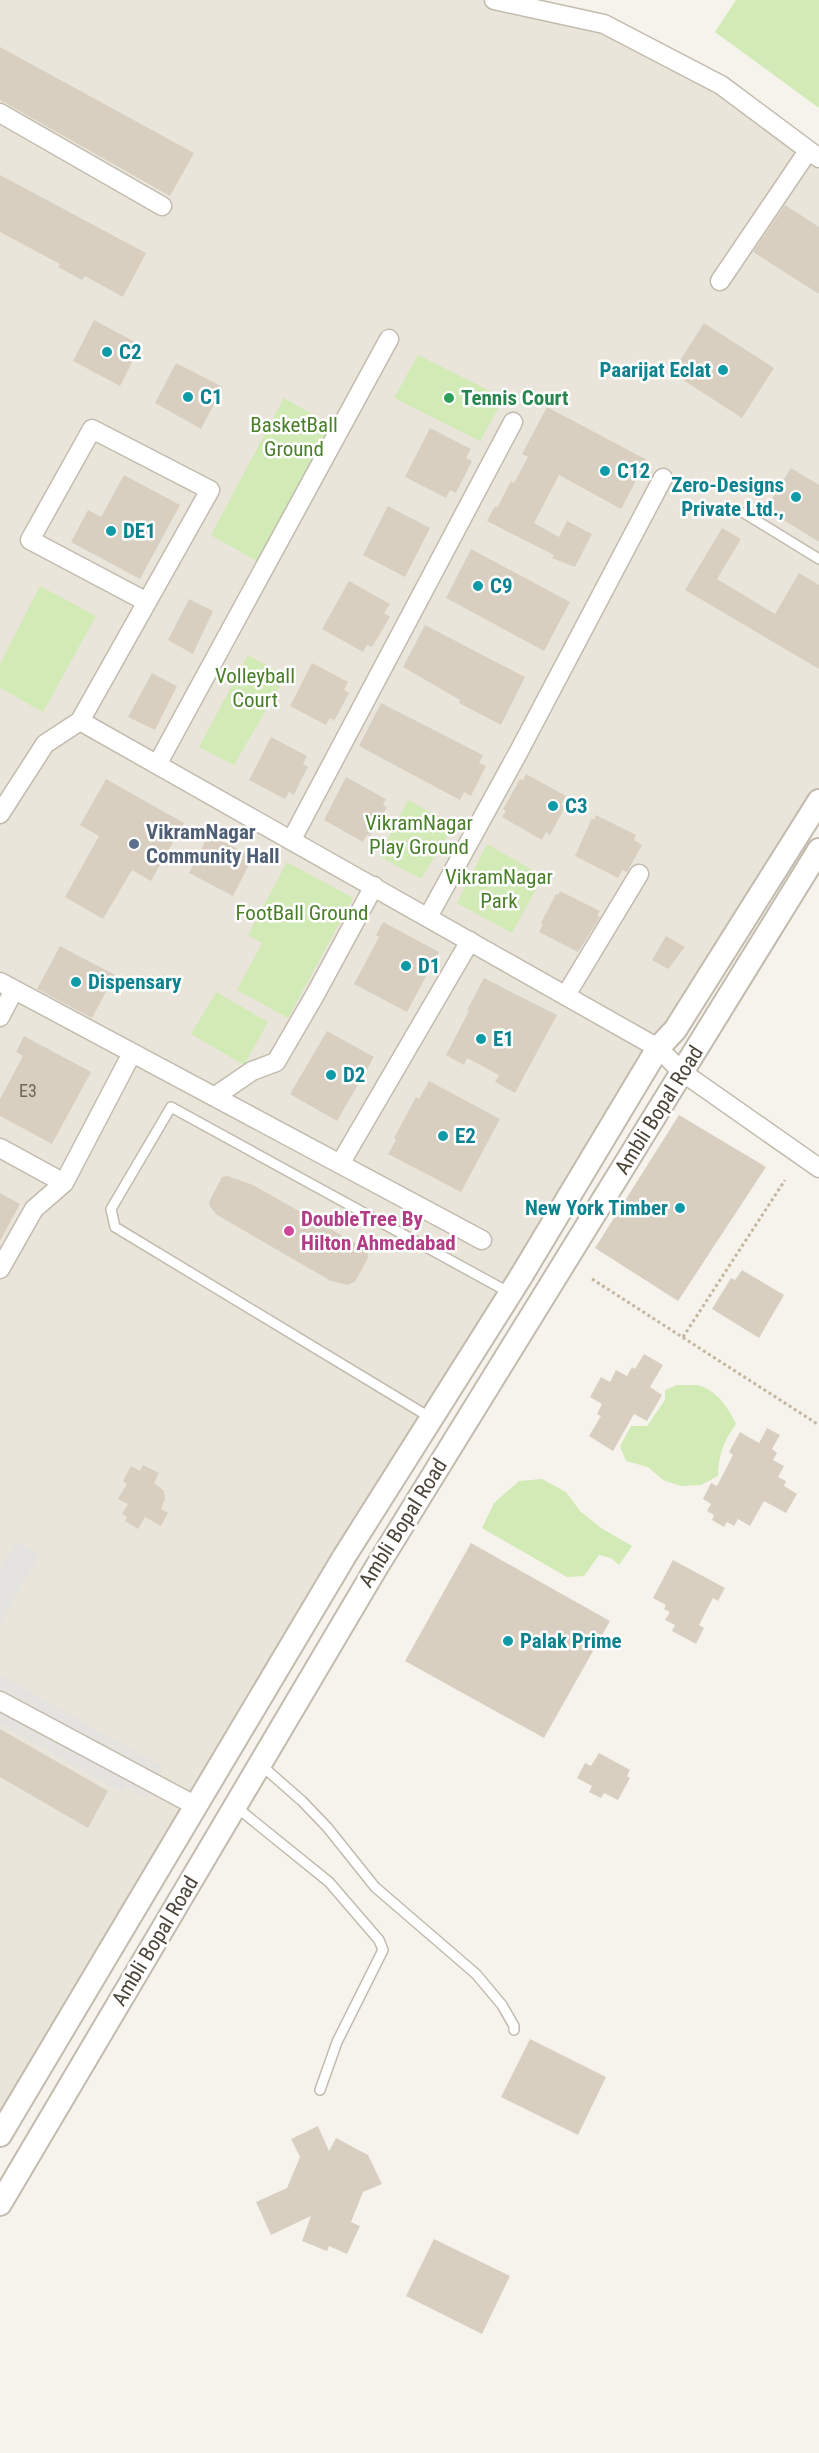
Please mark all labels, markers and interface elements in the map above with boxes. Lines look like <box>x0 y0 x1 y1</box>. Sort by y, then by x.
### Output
place label: C2 <box>119 340 142 364</box>
marker: C2 <box>100 345 114 359</box>
place label: Paarijat Eclat <box>599 358 711 382</box>
marker: Paarijat Eclat <box>716 363 730 377</box>
place label: C1 <box>200 385 223 409</box>
place label: Tennis Court <box>461 386 569 410</box>
marker: C1 <box>181 390 195 404</box>
marker: Tennis Court <box>442 391 456 405</box>
park label: BasketBall Ground <box>250 413 338 461</box>
place label: C12 <box>617 459 650 483</box>
marker: C12 <box>598 464 612 478</box>
place label: Zero-Designs Private Ltd., <box>671 473 784 521</box>
marker: Zero-Designs Private Ltd., <box>789 490 803 504</box>
place label: DE1 <box>123 519 156 543</box>
marker: DE1 <box>104 524 118 538</box>
place label: C9 <box>490 574 513 598</box>
marker: C9 <box>471 579 485 593</box>
park label: Volleyball Court <box>215 664 295 712</box>
place label: C3 <box>565 794 588 818</box>
marker: C3 <box>546 799 560 813</box>
park label: VikramNagar Play Ground <box>365 811 473 859</box>
place label: VikramNagar Community Hall <box>146 820 280 868</box>
marker: VikramNagar Community Hall <box>127 837 141 851</box>
park label: VikramNagar Park <box>445 865 553 913</box>
park label: FootBall Ground <box>235 901 369 925</box>
place label: D1 <box>418 954 440 978</box>
marker: D1 <box>399 959 413 973</box>
place label: Dispensary <box>88 970 182 994</box>
marker: Dispensary <box>69 975 83 989</box>
place label: E1 <box>493 1027 514 1051</box>
marker: E1 <box>474 1032 488 1046</box>
street label: Ambli Bopal Road <box>610 1041 708 1179</box>
place label: D2 <box>343 1063 365 1087</box>
marker: D2 <box>324 1068 338 1082</box>
house number: E3 <box>19 1080 37 1101</box>
place label: E2 <box>455 1124 476 1148</box>
marker: E2 <box>436 1129 450 1143</box>
place label: New York Timber <box>525 1196 668 1220</box>
marker: New York Timber <box>673 1201 687 1215</box>
place label: DoubleTree By Hilton Ahmedabad <box>301 1207 456 1255</box>
marker: DoubleTree By Hilton Ahmedabad <box>282 1224 296 1238</box>
street label: Ambli Bopal Road <box>354 1454 452 1592</box>
place label: Palak Prime <box>520 1629 622 1653</box>
marker: Palak Prime <box>501 1634 515 1648</box>
street label: Ambli Bopal Road <box>107 1872 203 2010</box>

